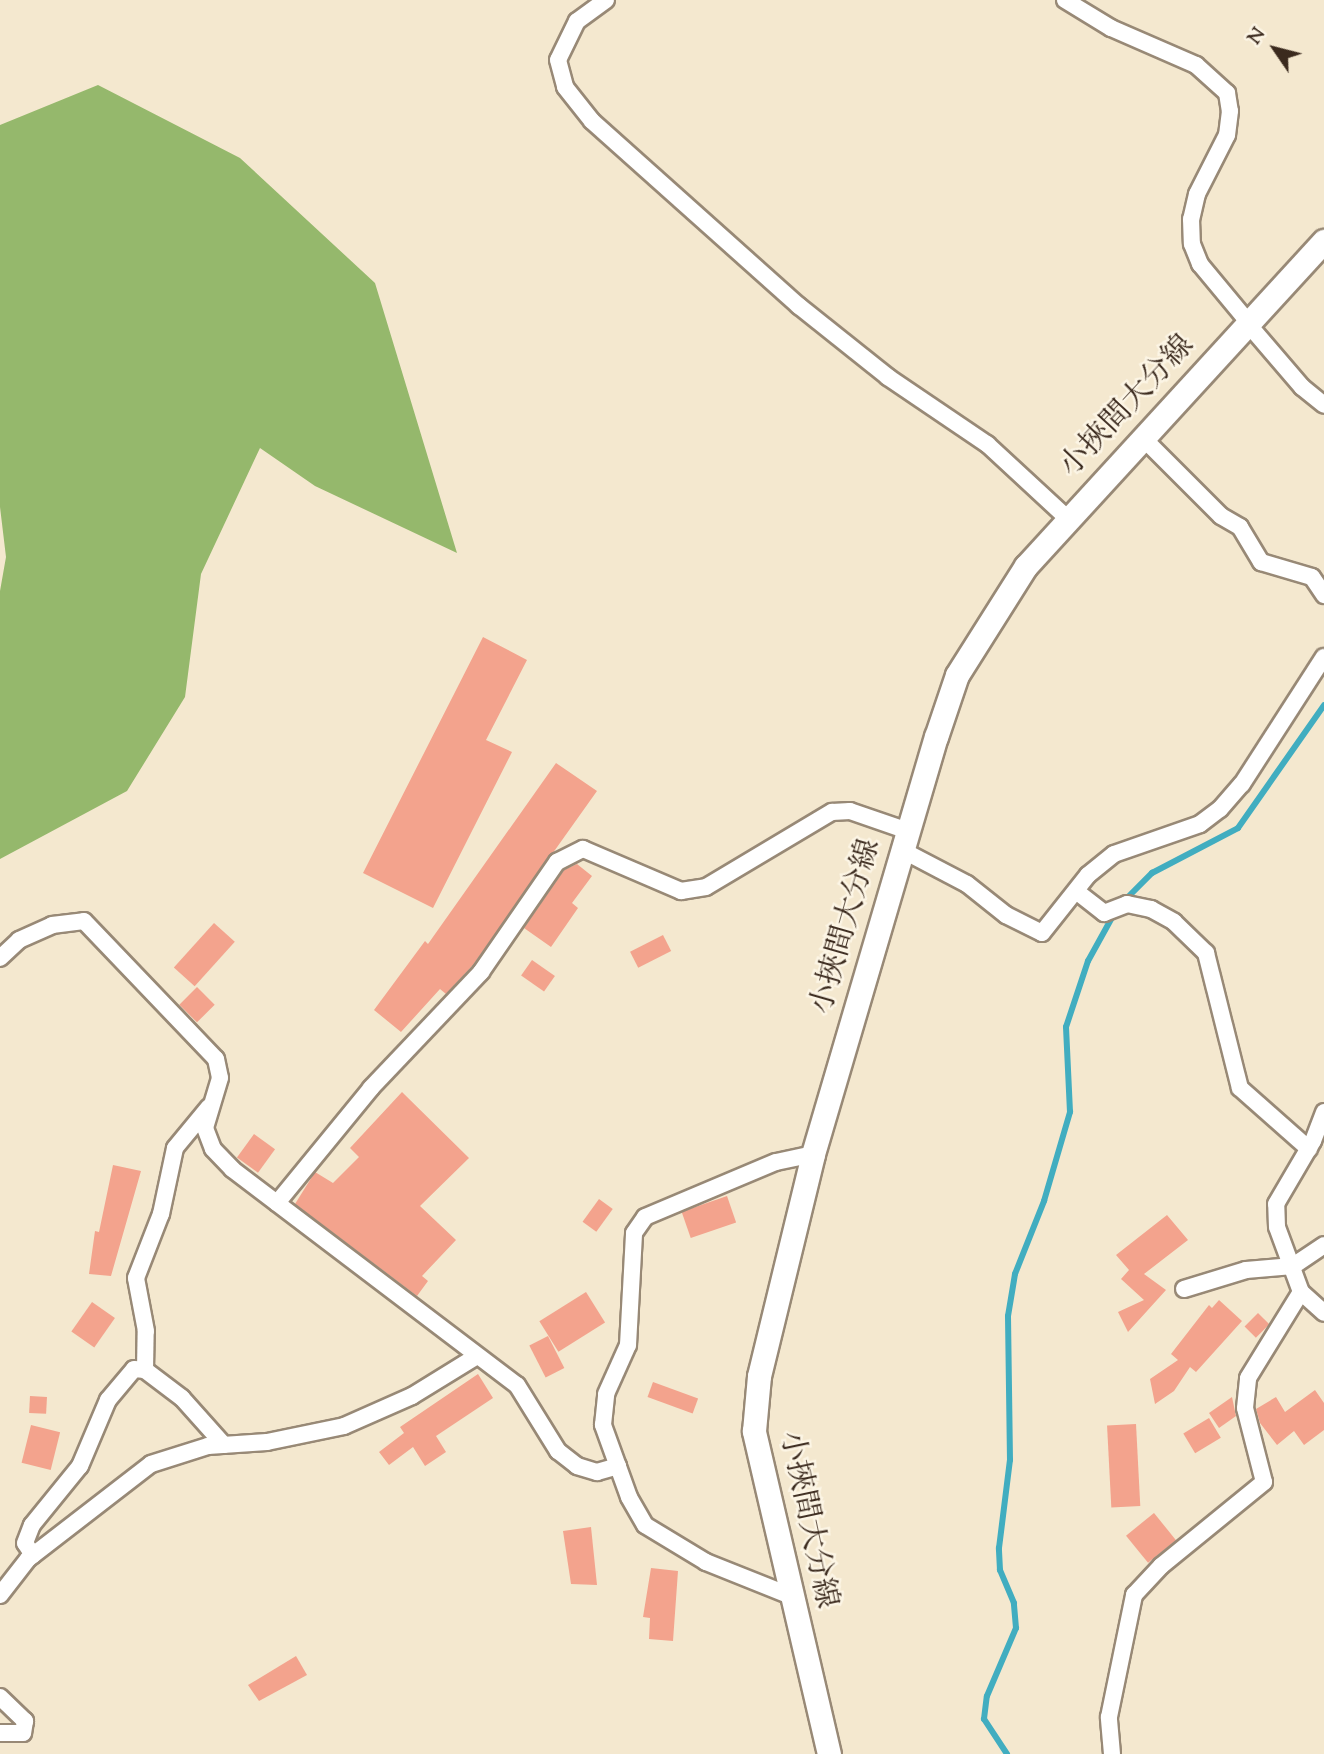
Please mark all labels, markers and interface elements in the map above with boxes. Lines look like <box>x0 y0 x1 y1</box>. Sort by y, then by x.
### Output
north arrow <box>1240 14 1310 84</box>
text: N <box>1242 23 1273 51</box>
street label: 小挾間大分線 <box>1053 329 1203 485</box>
street label: 小挾間大分線 <box>805 836 889 1018</box>
street label: 小挾間大分線 <box>771 1428 843 1612</box>

